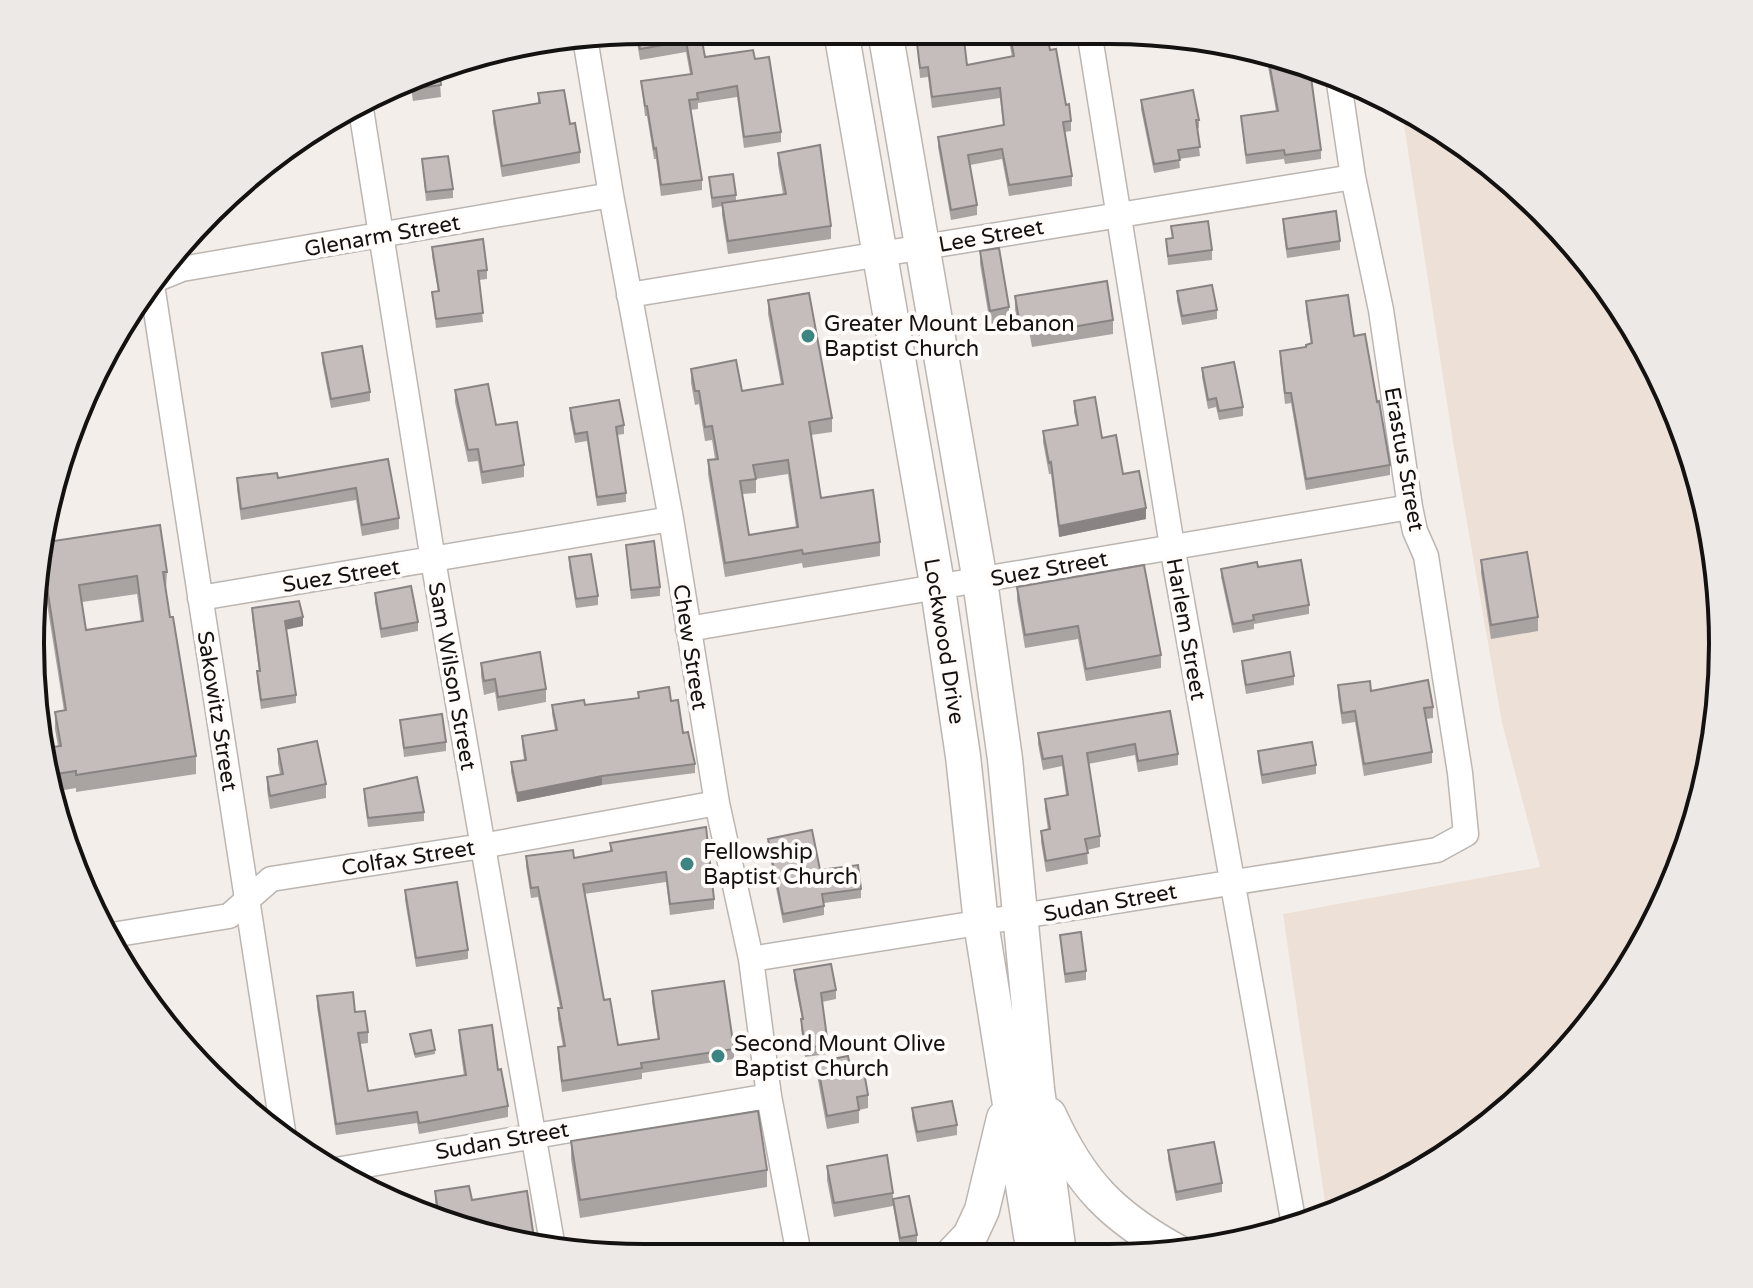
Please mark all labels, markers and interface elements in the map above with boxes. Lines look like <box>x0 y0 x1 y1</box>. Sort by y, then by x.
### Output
street label: Glenarm Street <box>302 210 462 262</box>
street label: Lee Street <box>937 214 1046 258</box>
place label: Greater Mount Lebanon Baptist Church <box>824 311 1075 362</box>
marker: Greater Mount Lebanon Baptist Church <box>799 327 817 345</box>
street label: Erastus Street <box>1379 385 1430 533</box>
street label: Suez Street <box>988 546 1110 592</box>
street label: Suez Street <box>280 554 402 598</box>
street label: Lockwood Drive <box>918 556 970 726</box>
street label: Harlem Street <box>1161 556 1211 702</box>
street label: Sam Wilson Street <box>423 580 481 772</box>
street label: Chew Street <box>667 582 713 712</box>
street label: Sakowitz Street <box>192 629 243 793</box>
street label: Colfax Street <box>340 835 477 881</box>
place label: Fellowship Baptist Church <box>703 839 858 890</box>
marker: Fellowship Baptist Church <box>678 855 696 873</box>
street label: Sudan Street <box>1041 878 1179 928</box>
place label: Second Mount Olive Baptist Church <box>734 1031 946 1082</box>
marker: Second Mount Olive Baptist Church <box>709 1047 727 1065</box>
street label: Sudan Street <box>433 1116 571 1166</box>

